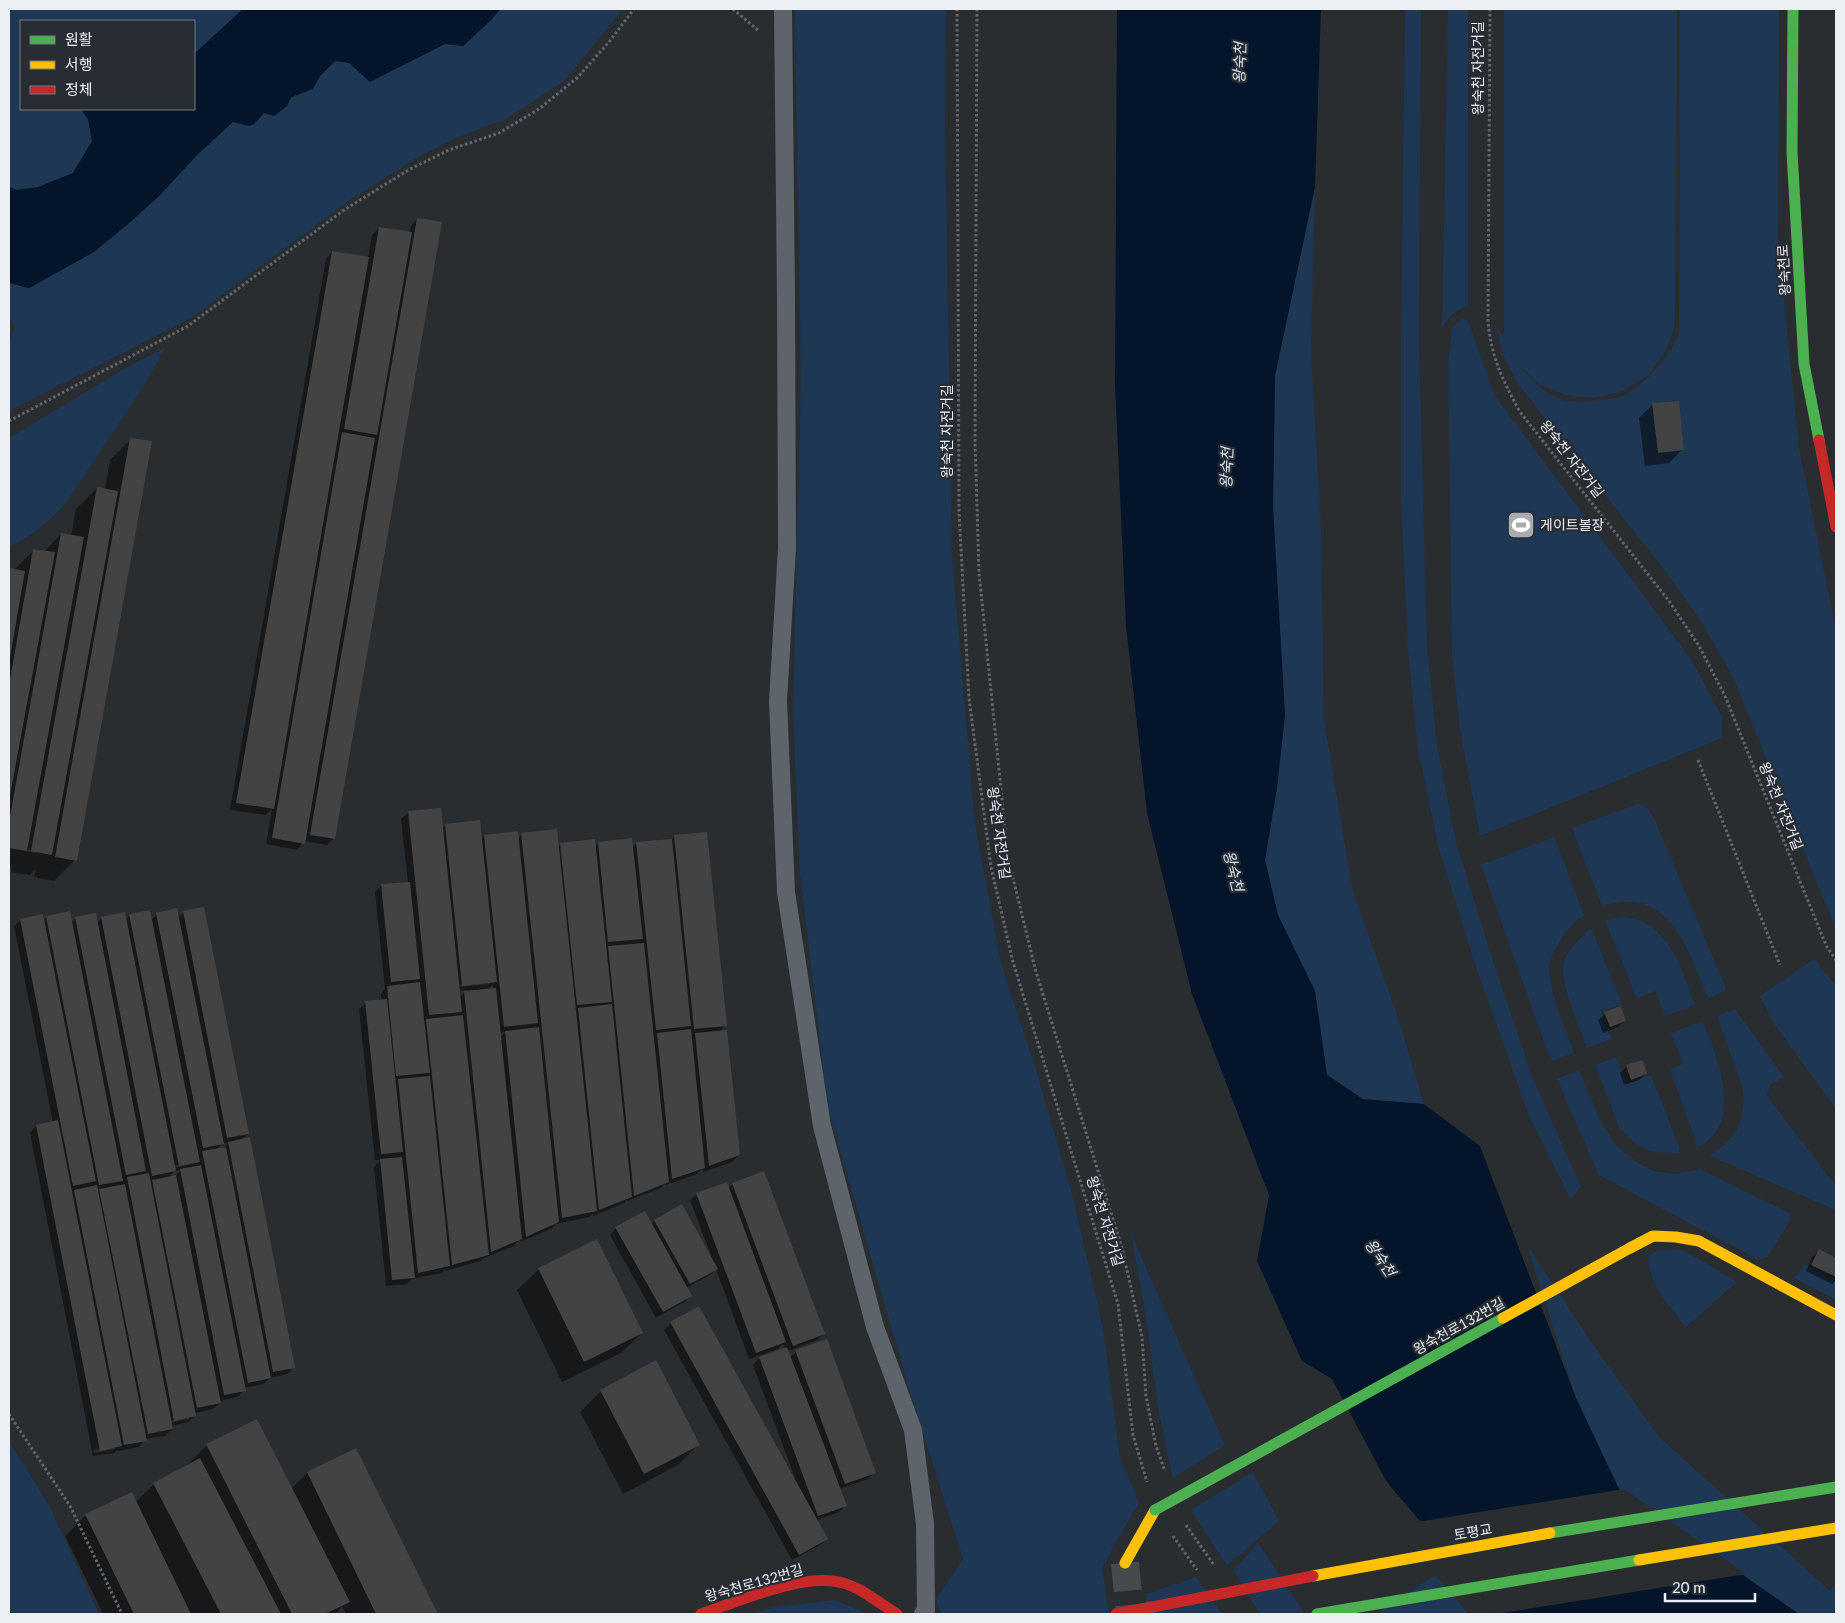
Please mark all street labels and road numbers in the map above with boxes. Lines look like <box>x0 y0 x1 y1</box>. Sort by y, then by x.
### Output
street label: 왕숙천 자전거길 <box>1469 21 1486 115</box>
street label: 왕숙천로 <box>1774 244 1793 296</box>
street label: 왕숙천 자전거길 <box>938 384 955 478</box>
street label: 왕숙천 자전거길 <box>1537 417 1608 501</box>
street label: 왕숙천 자전거길 <box>1756 759 1807 852</box>
street label: 왕숙천 자전거길 <box>985 785 1014 881</box>
street label: 왕숙천 자전거길 <box>1084 1174 1127 1268</box>
street label: 왕숙천로132번길 <box>1410 1293 1507 1358</box>
street label: 토평교 <box>1452 1520 1494 1543</box>
street label: 왕숙천로132번길 <box>703 1560 805 1605</box>

